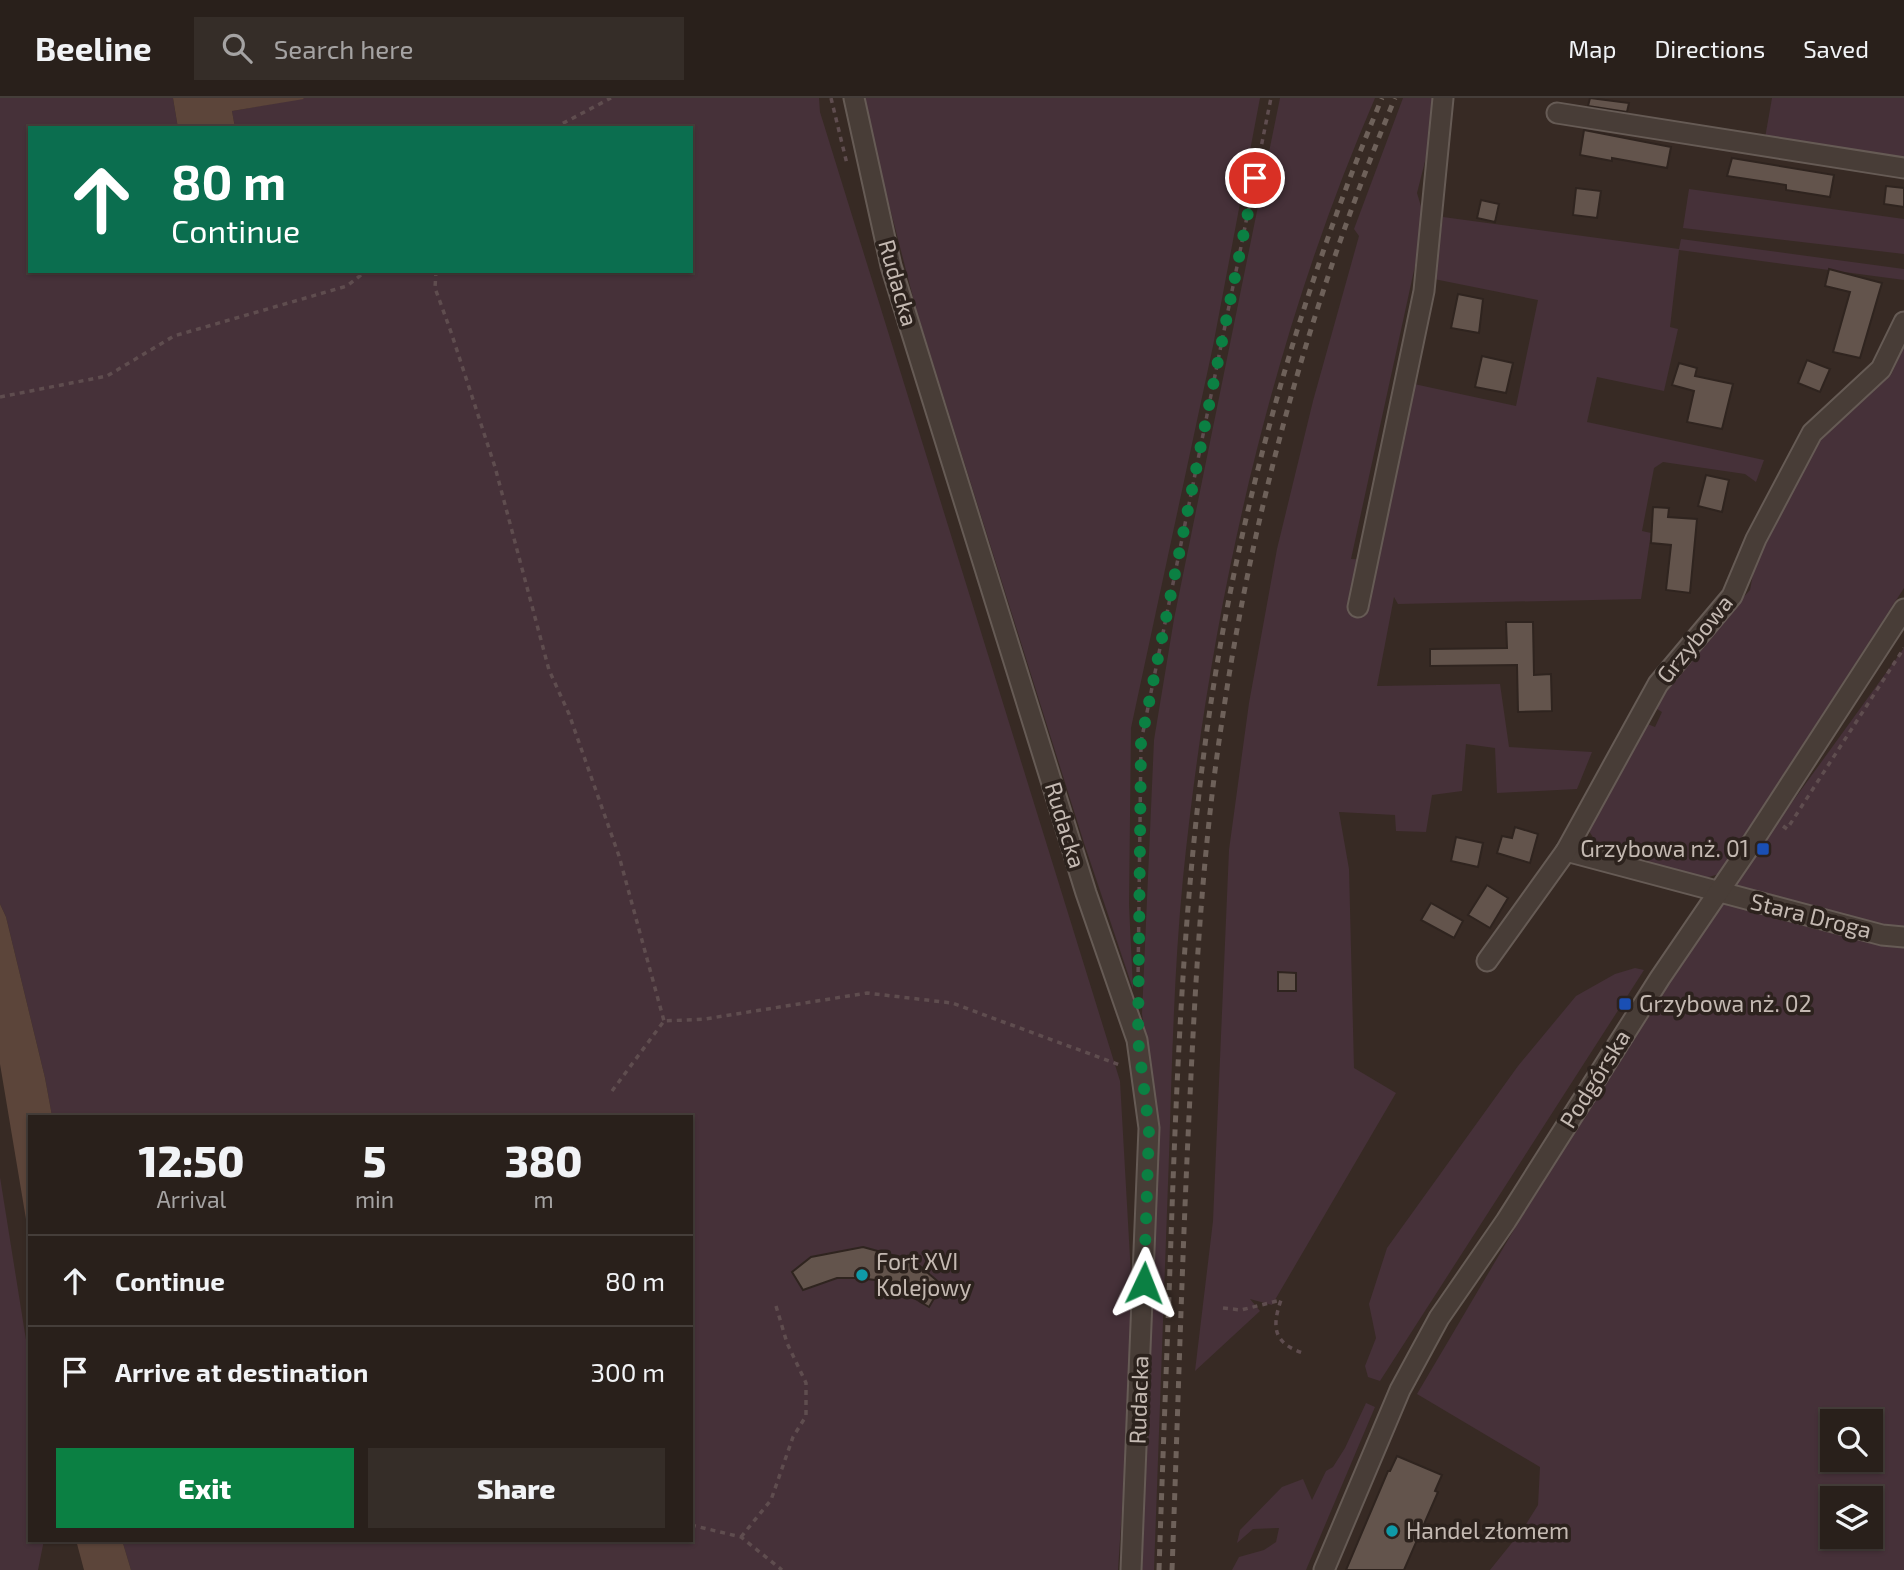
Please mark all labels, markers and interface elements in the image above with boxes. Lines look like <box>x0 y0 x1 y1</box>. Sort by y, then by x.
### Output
search box <box>194 17 684 80</box>
text: Beeline <box>35 28 152 68</box>
icon: search <box>218 29 256 67</box>
text: Search here <box>274 33 413 64</box>
text: Map <box>1568 34 1616 63</box>
text: Directions <box>1654 34 1765 63</box>
text: Saved <box>1803 34 1869 63</box>
pin <box>1225 148 1285 208</box>
text: 80 m <box>171 151 286 210</box>
icon: ahead <box>56 154 147 245</box>
icon: arrive <box>1236 159 1274 197</box>
text: Continue <box>171 211 300 249</box>
street label: Rudacka <box>873 236 925 329</box>
street label: Grzybowa <box>1650 589 1738 688</box>
street label: Rudacka <box>1040 778 1092 871</box>
place label: Grzybowa nż. 01 <box>1580 834 1749 862</box>
marker: Grzybowa nż. 01 <box>1755 841 1771 857</box>
street label: Stara Droga <box>1748 886 1875 944</box>
place label: Grzybowa nż. 02 <box>1639 989 1812 1017</box>
marker: Grzybowa nż. 02 <box>1617 996 1633 1012</box>
street label: Podgórska <box>1553 1024 1635 1133</box>
text: 12:50 <box>139 1135 244 1185</box>
text: 5 <box>363 1135 386 1185</box>
text: 380 <box>505 1135 582 1185</box>
text: Arrival <box>156 1185 226 1213</box>
text: min <box>355 1185 394 1213</box>
text: m <box>533 1185 554 1213</box>
position arrow <box>1107 1246 1181 1320</box>
place label: Fort XVI Kolejowy <box>876 1247 971 1301</box>
icon: ahead <box>56 1262 94 1300</box>
text: Continue <box>115 1265 225 1296</box>
text: 80 m <box>605 1265 665 1296</box>
marker: Fort XVI Kolejowy <box>854 1267 870 1283</box>
icon: arrive <box>56 1353 94 1391</box>
street label: Rudacka <box>1122 1355 1154 1445</box>
text: Arrive at destination <box>115 1356 368 1387</box>
text: 300 m <box>591 1356 665 1387</box>
map controls <box>1820 1409 1883 1549</box>
button: search <box>1820 1409 1883 1472</box>
button: Exit <box>56 1448 354 1528</box>
button: Share <box>368 1448 665 1528</box>
button: layers <box>1820 1486 1883 1549</box>
place label: Handel złomem <box>1406 1516 1569 1544</box>
marker: Handel złomem <box>1384 1523 1400 1539</box>

